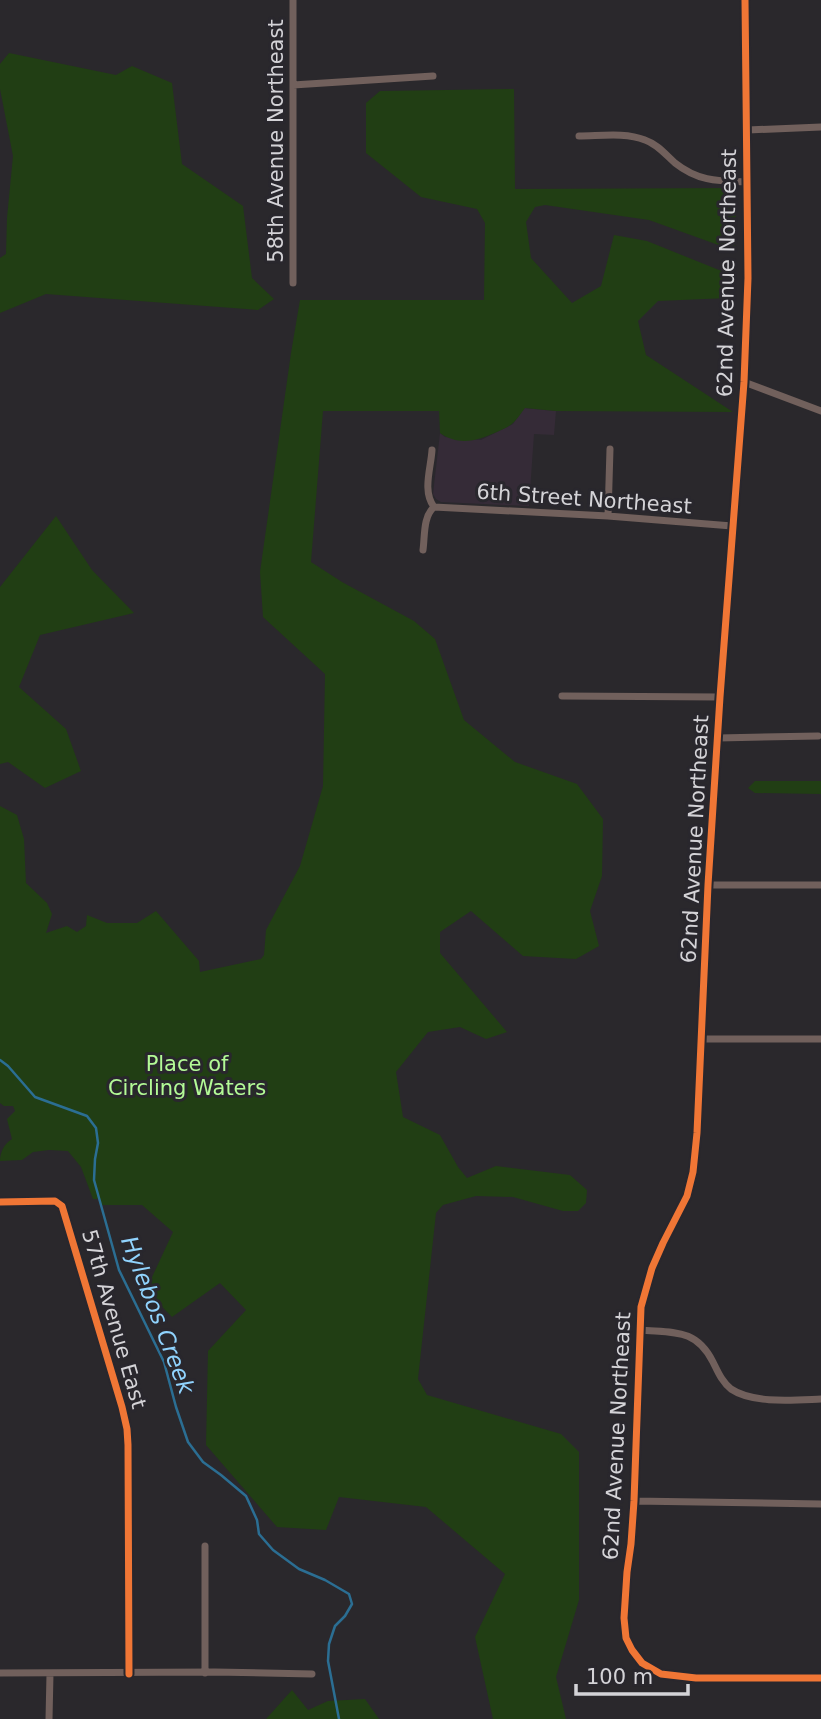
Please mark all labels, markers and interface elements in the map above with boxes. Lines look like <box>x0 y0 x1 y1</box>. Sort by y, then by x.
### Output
street label: 58th Avenue Northeast <box>264 19 288 263</box>
street label: 62nd Avenue Northeast <box>713 149 741 397</box>
street label: 6th Street Northeast <box>476 480 692 518</box>
street label: 62nd Avenue Northeast <box>677 714 713 964</box>
park label: Place of Circling Waters <box>108 1052 266 1100</box>
street label: 57th Avenue East <box>77 1227 151 1411</box>
water label: Hylebos Creek <box>116 1233 201 1399</box>
street label: 62nd Avenue Northeast <box>599 1311 635 1561</box>
scale bar <box>576 1652 688 1696</box>
text: 100 m <box>586 1665 653 1689</box>

